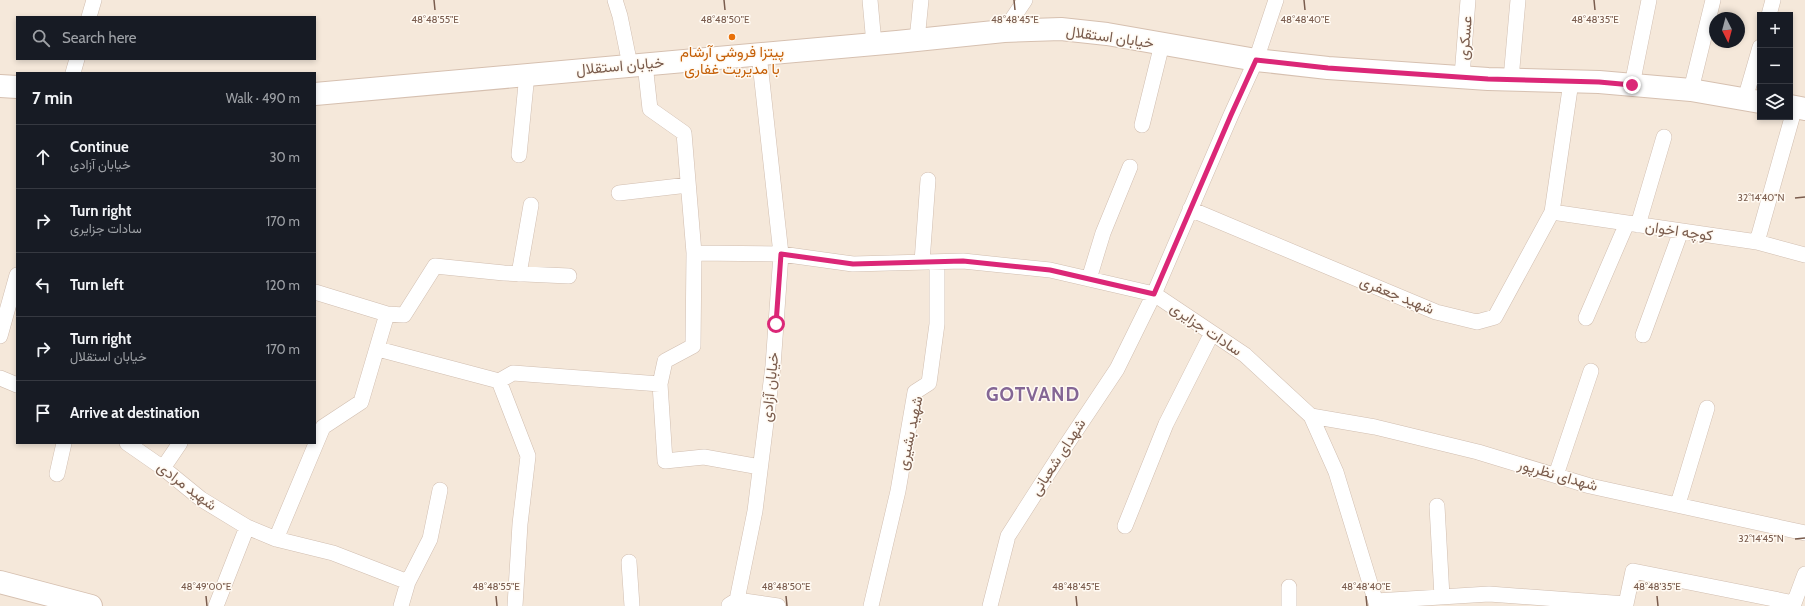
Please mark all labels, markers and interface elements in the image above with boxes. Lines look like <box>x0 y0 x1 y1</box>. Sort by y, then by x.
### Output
north arrow <box>1709 12 1745 48</box>
map controls <box>1757 12 1793 120</box>
button: + <box>1757 12 1793 48</box>
text: 48°48'55"E <box>411 13 459 26</box>
text: 48°48'50"E <box>700 13 750 26</box>
text: 48°48'45"E <box>991 13 1039 26</box>
text: 48°48'40"E <box>1280 13 1330 26</box>
text: 48°48'35"E <box>1571 13 1619 26</box>
street label: عسکری <box>1454 15 1477 61</box>
search box <box>16 16 316 60</box>
street label: خیابان استقلال <box>1065 22 1155 52</box>
icon: search <box>30 27 52 49</box>
text: Search here <box>62 29 137 47</box>
marker: پیتزا فروشی آرشام با مدیریت غفاری <box>727 32 737 42</box>
place label: پیتزا فروشی آرشام با مدیریت غفاری <box>680 43 784 79</box>
button: − <box>1757 48 1793 84</box>
street label: خیابان استقلال <box>575 53 665 79</box>
route end <box>1623 76 1641 94</box>
button: layers <box>1757 84 1793 120</box>
text: 7 min <box>32 88 73 108</box>
text: Walk · 490 m <box>226 90 300 106</box>
text: Continue <box>70 138 129 156</box>
icon: ahead <box>32 146 54 168</box>
text: 30 m <box>270 149 300 165</box>
text: خیابان آزادی <box>70 156 131 172</box>
text: 32°14'40"N <box>1737 191 1785 204</box>
text: Turn right <box>70 202 131 220</box>
icon: right <box>32 210 54 232</box>
text: 170 m <box>266 213 300 229</box>
street label: کوچه اخوان <box>1644 217 1714 246</box>
text: سادات جزایری <box>70 220 142 236</box>
street label: شهید جعفری <box>1357 272 1437 319</box>
icon: left <box>32 274 54 296</box>
text: Turn left <box>70 276 124 294</box>
text: 120 m <box>266 277 300 293</box>
street label: سادات جزایری <box>1166 298 1245 361</box>
route start <box>767 315 785 333</box>
text: Turn right <box>70 330 131 348</box>
icon: right <box>32 338 54 360</box>
text: 170 m <box>266 341 300 357</box>
text: خیابان استقلال <box>70 348 147 364</box>
street label: خیابان آزادی <box>757 351 784 423</box>
district label: GOTVAND <box>986 383 1080 406</box>
street label: شهید بشیری <box>893 394 928 472</box>
icon: arrive <box>32 402 54 424</box>
text: Arrive at destination <box>70 404 200 422</box>
street label: شهدای شعبانی <box>1026 415 1091 499</box>
street label: شهدای نظرپور <box>1515 455 1600 496</box>
street label: شهید مرادی <box>153 458 221 515</box>
text: 32°14'45"N <box>1738 532 1784 545</box>
text: 48°49'00"E <box>181 580 232 593</box>
text: 48°48'55"E <box>472 580 520 593</box>
text: 48°48'50"E <box>761 580 811 593</box>
text: 48°48'45"E <box>1052 580 1100 593</box>
text: 48°48'40"E <box>1341 580 1391 593</box>
text: 48°48'35"E <box>1633 580 1681 593</box>

